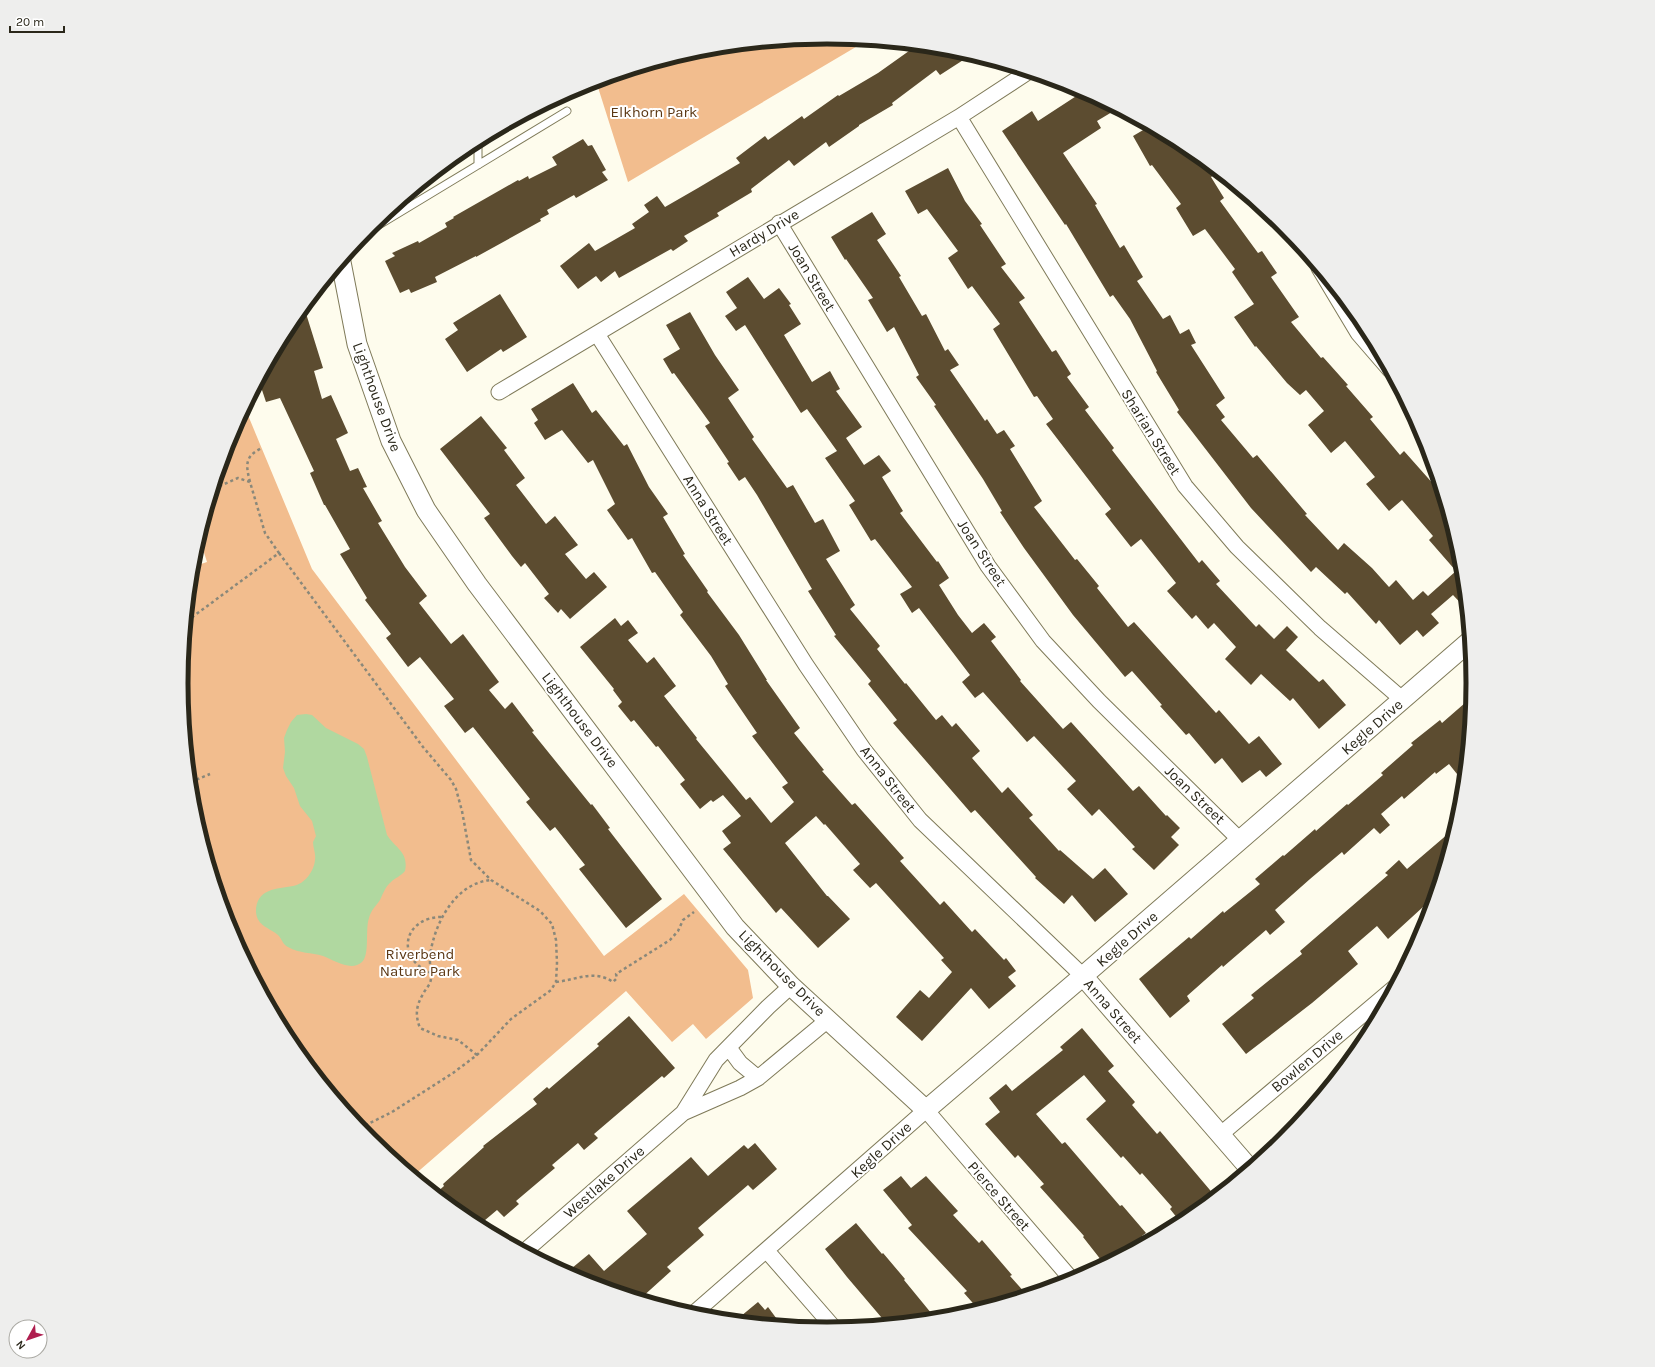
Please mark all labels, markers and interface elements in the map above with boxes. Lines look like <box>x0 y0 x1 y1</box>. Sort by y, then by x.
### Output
scale bar <box>10 8 64 34</box>
text: 20 m <box>16 15 44 29</box>
park label: Elkhorn Park <box>611 103 697 121</box>
street label: Hardy Drive <box>726 205 802 261</box>
street label: Joan Street <box>785 240 840 315</box>
street label: Lighthouse Drive <box>349 340 405 454</box>
street label: Sharian Street <box>1117 386 1185 479</box>
street label: Anna Street <box>679 471 737 549</box>
street label: Joan Street <box>954 516 1011 590</box>
street label: Lighthouse Drive <box>538 669 622 771</box>
street label: Kegle Drive <box>1337 695 1407 759</box>
street label: Anna Street <box>856 742 920 816</box>
street label: Joan Street <box>1161 762 1229 828</box>
street label: Kegle Drive <box>1092 907 1162 971</box>
street label: Lighthouse Drive <box>735 926 829 1020</box>
park label: Riverbend Nature Park <box>380 945 460 980</box>
street label: Anna Street <box>1080 975 1146 1047</box>
street label: Bowlen Drive <box>1268 1026 1346 1096</box>
street label: Kegle Drive <box>847 1118 915 1182</box>
street label: Westlake Drive <box>560 1142 648 1222</box>
street label: Pierce Street <box>964 1158 1034 1235</box>
north arrow <box>8 1319 48 1359</box>
text: N <box>13 1338 28 1352</box>

